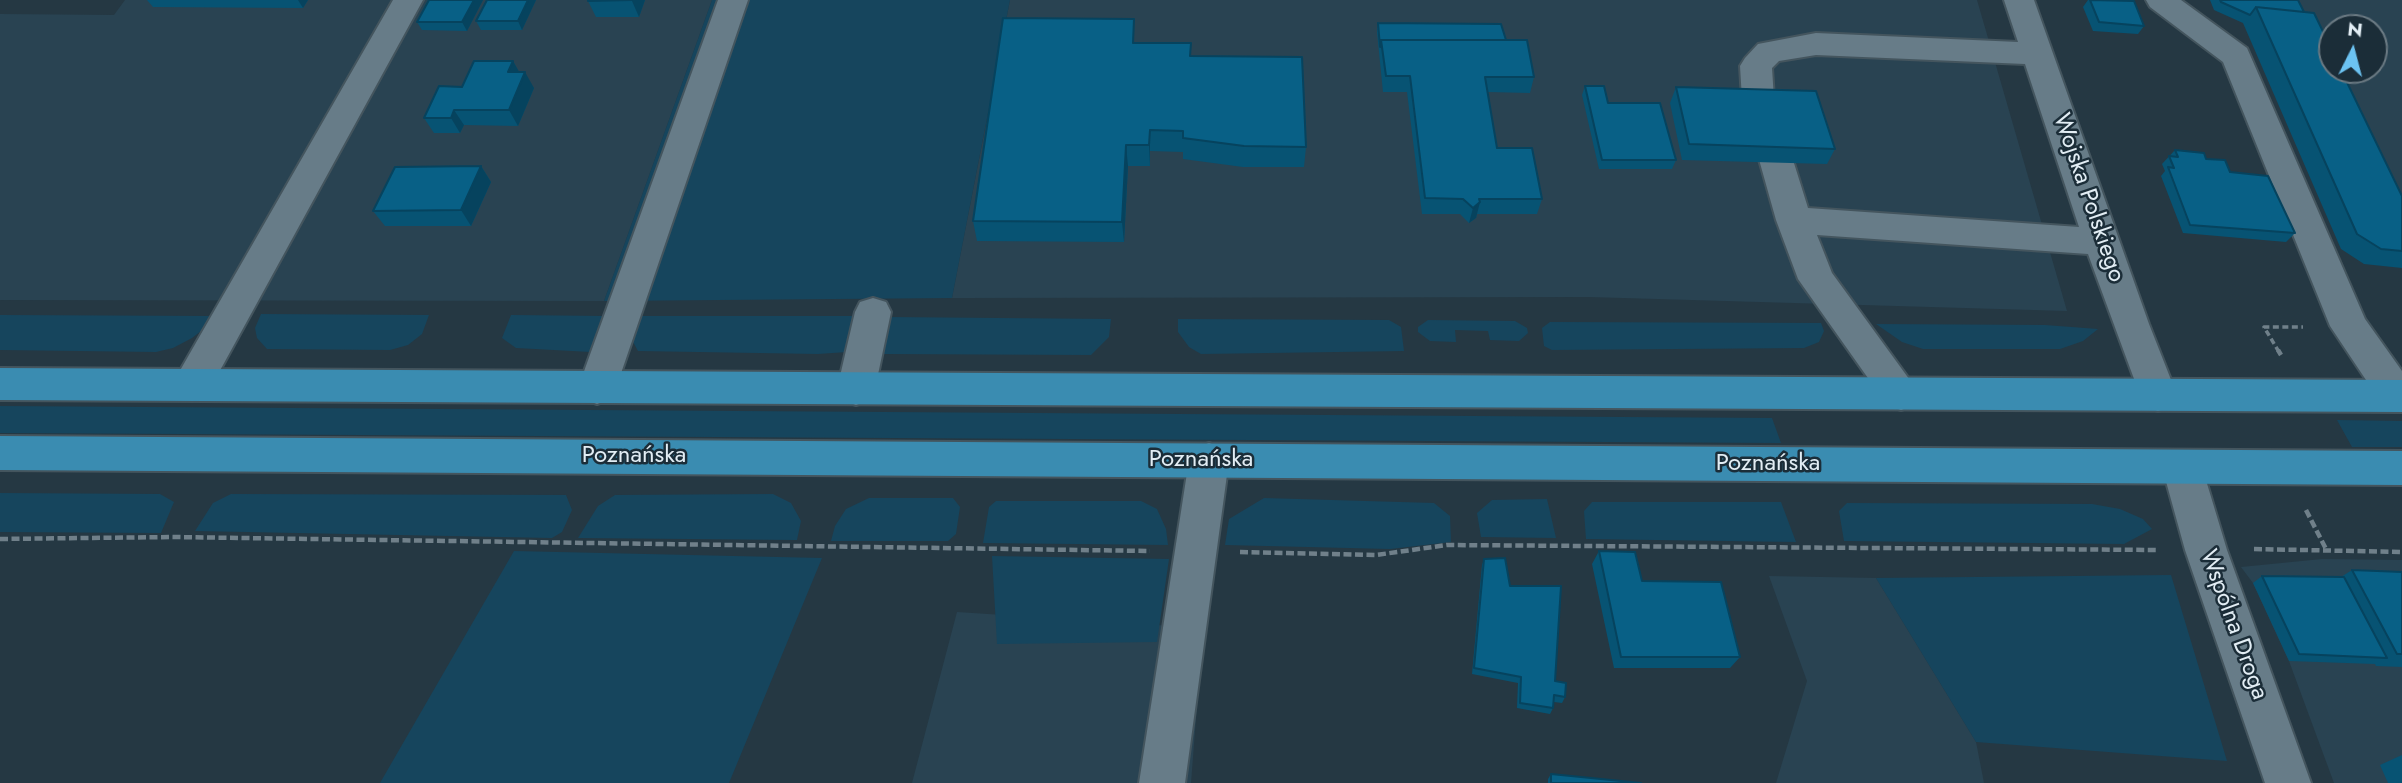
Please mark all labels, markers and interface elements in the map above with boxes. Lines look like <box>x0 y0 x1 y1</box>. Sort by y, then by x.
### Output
north arrow <box>2318 14 2388 84</box>
text: N <box>2346 15 2364 44</box>
street label: Wojska Polskiego <box>2046 110 2130 286</box>
street label: Poznańska <box>582 442 686 470</box>
street label: Poznańska <box>1149 446 1253 474</box>
street label: Poznańska <box>1716 450 1820 478</box>
street label: Wspólna Droga <box>2193 546 2273 704</box>

